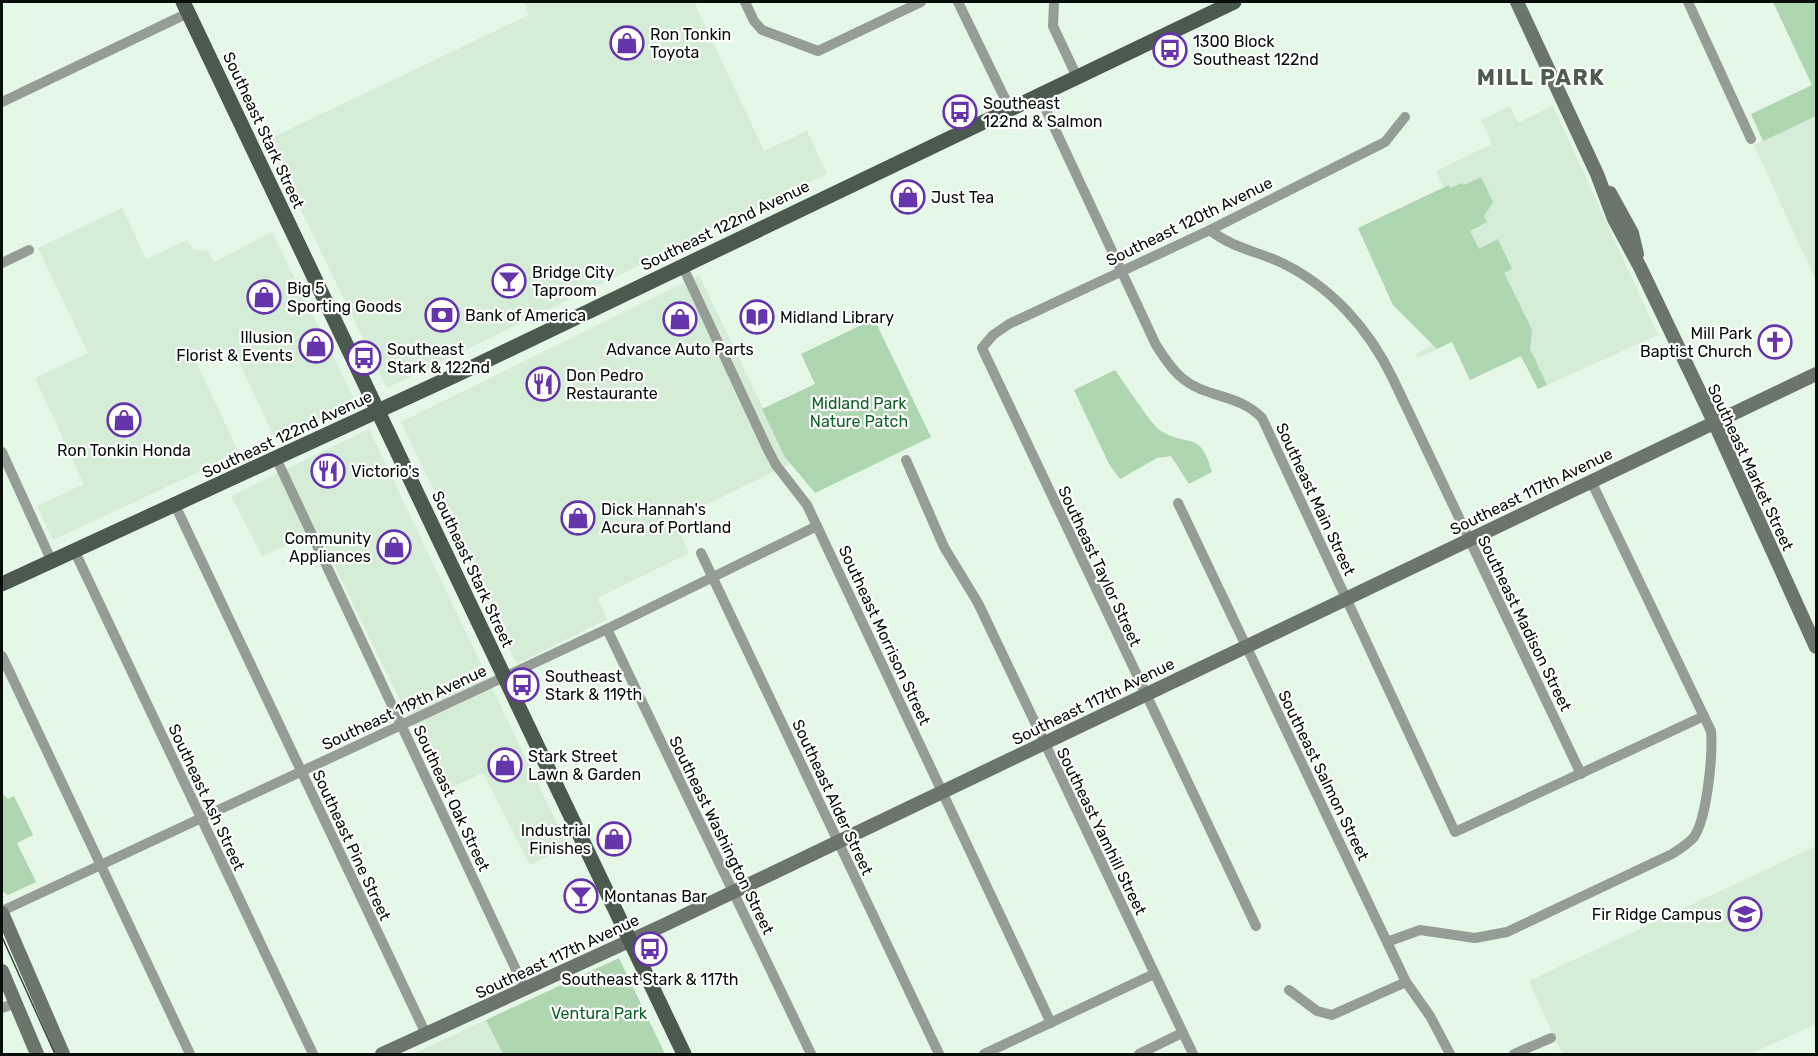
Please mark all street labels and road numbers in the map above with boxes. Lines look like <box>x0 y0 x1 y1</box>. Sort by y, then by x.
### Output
street label: Southeast Stark Street <box>219 49 308 211</box>
street label: Southeast 120th Avenue <box>1103 173 1276 270</box>
street label: Southeast 122nd Avenue <box>638 176 813 275</box>
street label: Southeast Market Street <box>1704 381 1798 554</box>
street label: Southeast 122nd Avenue <box>199 387 375 482</box>
street label: Southeast Main Street <box>1272 420 1359 579</box>
street label: Southeast 117th Avenue <box>1447 444 1616 539</box>
street label: Southeast Taylor Street <box>1054 483 1145 649</box>
street label: Southeast Stark Street <box>428 488 517 650</box>
street label: Southeast Madison Street <box>1474 532 1575 714</box>
street label: Southeast Morrison Street <box>835 542 935 728</box>
street label: Southeast 117th Avenue <box>1009 654 1178 749</box>
street label: Southeast 119th Avenue <box>319 661 490 754</box>
street label: Southeast Salmon Street <box>1274 687 1373 863</box>
street label: Southeast Alder Street <box>788 716 877 878</box>
street label: Southeast Ash Street <box>164 721 249 873</box>
street label: Southeast Oak Street <box>409 722 494 874</box>
street label: Southeast Washington Street <box>665 733 778 937</box>
street label: Southeast Yamhill Street <box>1053 744 1150 918</box>
street label: Southeast Pine Street <box>308 767 395 923</box>
street label: Southeast 117th Avenue <box>472 910 642 1003</box>

